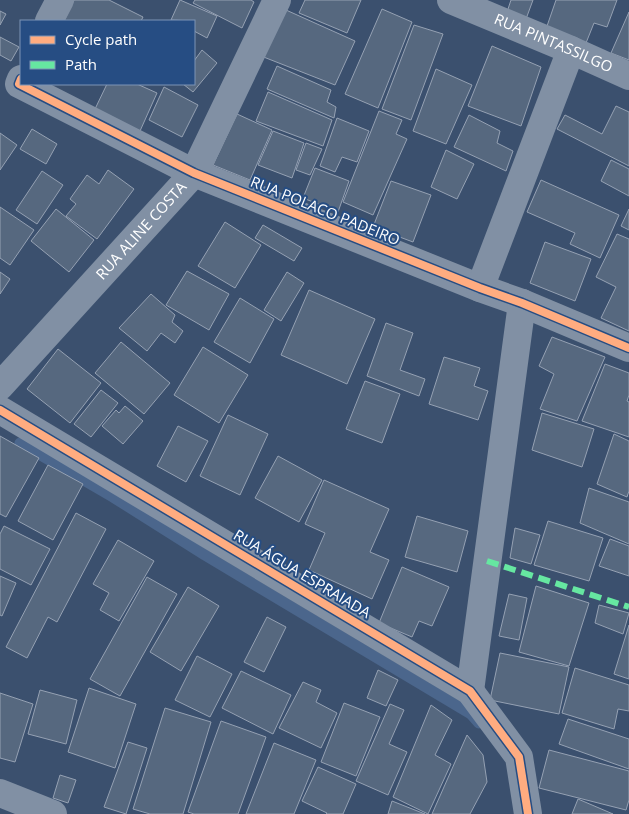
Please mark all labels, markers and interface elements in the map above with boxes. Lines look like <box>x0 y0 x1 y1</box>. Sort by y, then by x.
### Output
street label: RUA PINTASSILGO <box>491 8 616 76</box>
legend <box>20 20 195 85</box>
text: Cycle path <box>65 29 137 49</box>
text: Path <box>65 54 97 74</box>
street label: RUA POLACO PADEIRO <box>248 171 403 249</box>
street label: RUA ALINE COSTA <box>91 176 191 283</box>
street label: RUA ÁGUA ESPRAIADA <box>230 524 375 622</box>

